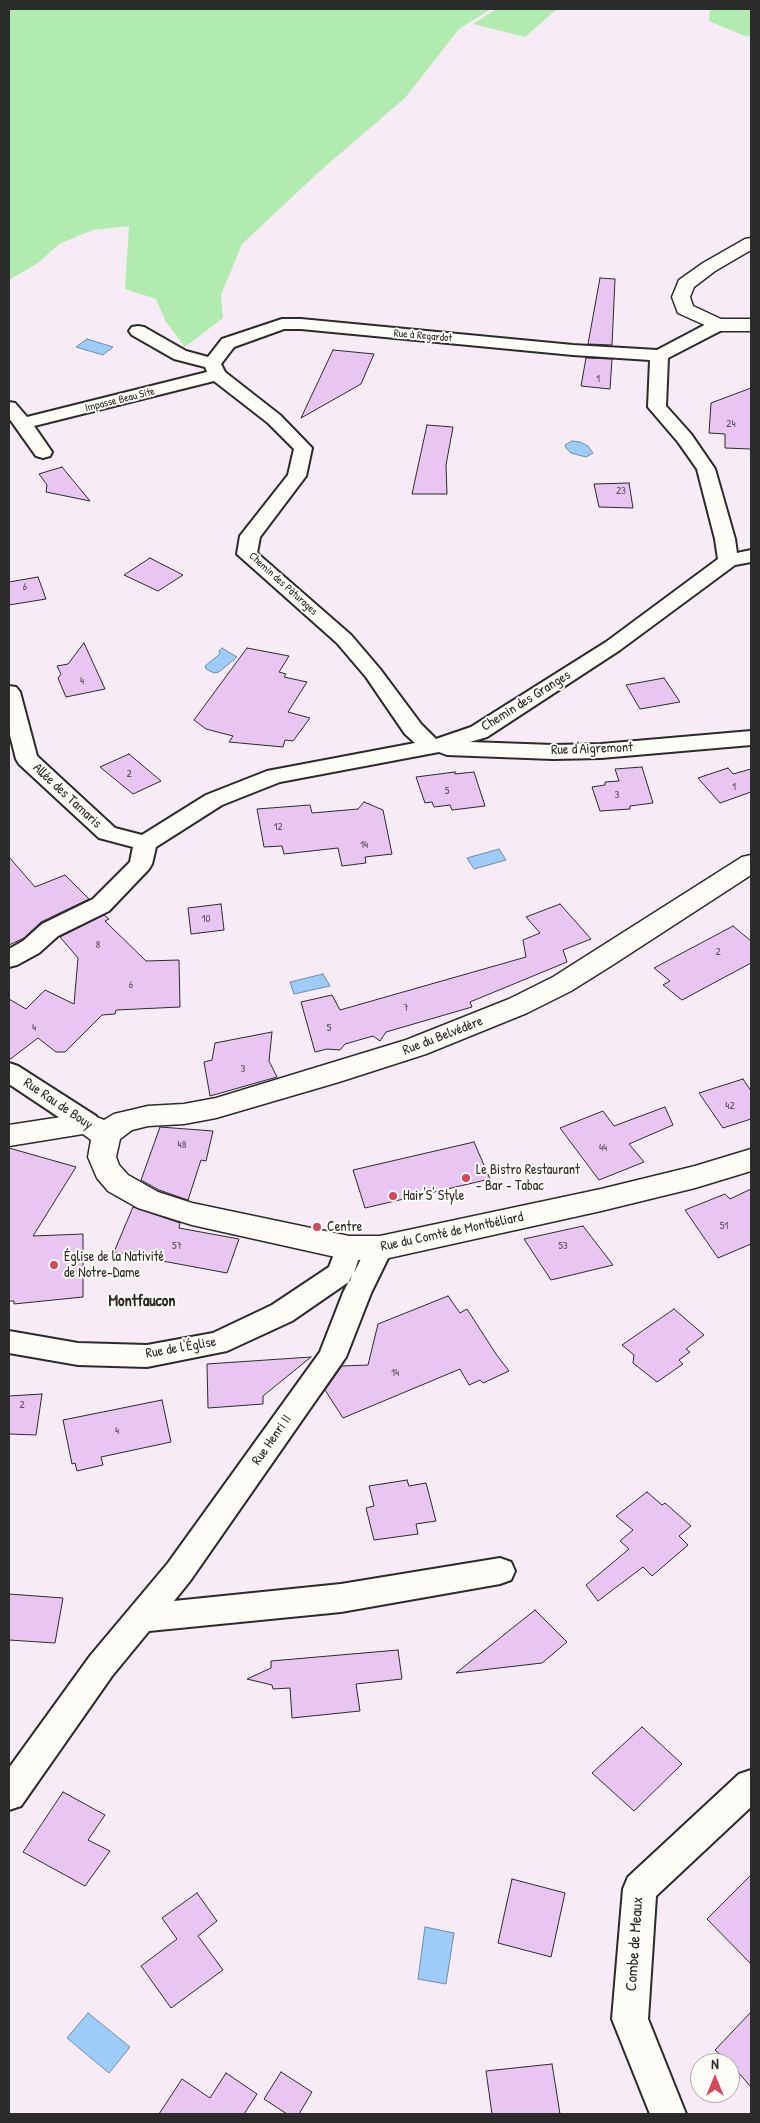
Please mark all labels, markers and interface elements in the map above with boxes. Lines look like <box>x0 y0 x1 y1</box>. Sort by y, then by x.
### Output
street label: Rue à Regardot <box>393 327 453 345</box>
house number: 1 <box>596 372 600 386</box>
street label: Impasse Beau Site <box>84 385 156 415</box>
house number: 24 <box>726 417 736 431</box>
house number: 23 <box>616 484 626 498</box>
street label: Chemin des Pâturages <box>246 550 320 618</box>
house number: 6 <box>23 580 27 594</box>
street label: Chemin des Granges <box>478 667 574 735</box>
house number: 4 <box>80 674 84 688</box>
street label: Rue d'Aigremont <box>551 739 633 759</box>
street label: Allée des Tamaris <box>29 760 105 832</box>
house number: 2 <box>126 767 132 781</box>
house number: 1 <box>732 780 736 794</box>
house number: 5 <box>445 784 449 798</box>
house number: 3 <box>615 788 619 802</box>
house number: 12 <box>273 820 283 834</box>
house number: 14 <box>360 838 368 852</box>
house number: 10 <box>202 912 210 926</box>
house number: 8 <box>96 938 100 952</box>
house number: 2 <box>715 945 721 959</box>
house number: 6 <box>129 978 133 992</box>
house number: 7 <box>403 1001 409 1015</box>
street label: Rue du Belvédère <box>401 1013 485 1059</box>
house number: 4 <box>32 1021 36 1035</box>
house number: 5 <box>327 1021 331 1035</box>
house number: 3 <box>241 1062 245 1076</box>
street label: Rue Rau de Bouy <box>20 1075 96 1133</box>
house number: 42 <box>725 1099 735 1113</box>
house number: 48 <box>178 1138 186 1152</box>
house number: 44 <box>599 1141 607 1155</box>
place label: Le Bistro Restaurant - Bar - Tabac <box>476 1162 580 1194</box>
marker: Le Bistro Restaurant - Bar - Tabac <box>460 1172 472 1184</box>
place label: Hair'S' Style <box>403 1188 464 1204</box>
marker: Hair'S' Style <box>387 1190 399 1202</box>
street label: Rue du Comté de Montbéliard <box>379 1209 525 1255</box>
place label: Centre <box>327 1219 362 1235</box>
house number: 51 <box>720 1219 728 1233</box>
marker: Centre <box>311 1221 323 1233</box>
house number: 57 <box>172 1239 182 1253</box>
house number: 53 <box>558 1239 568 1253</box>
place label: Église de la Nativité de Notre-Dame <box>64 1249 164 1282</box>
marker: Église de la Nativité de Notre-Dame <box>48 1259 60 1271</box>
district label: Montfaucon <box>108 1292 176 1312</box>
street label: Rue de l'Église <box>144 1334 218 1362</box>
house number: 14 <box>391 1366 399 1380</box>
house number: 2 <box>19 1398 25 1412</box>
street label: Rue Henri II <box>249 1412 295 1468</box>
house number: 4 <box>115 1424 119 1438</box>
street label: Combe de Meaux <box>622 1896 648 1992</box>
north arrow <box>690 2053 740 2103</box>
text: N <box>711 2054 719 2073</box>

